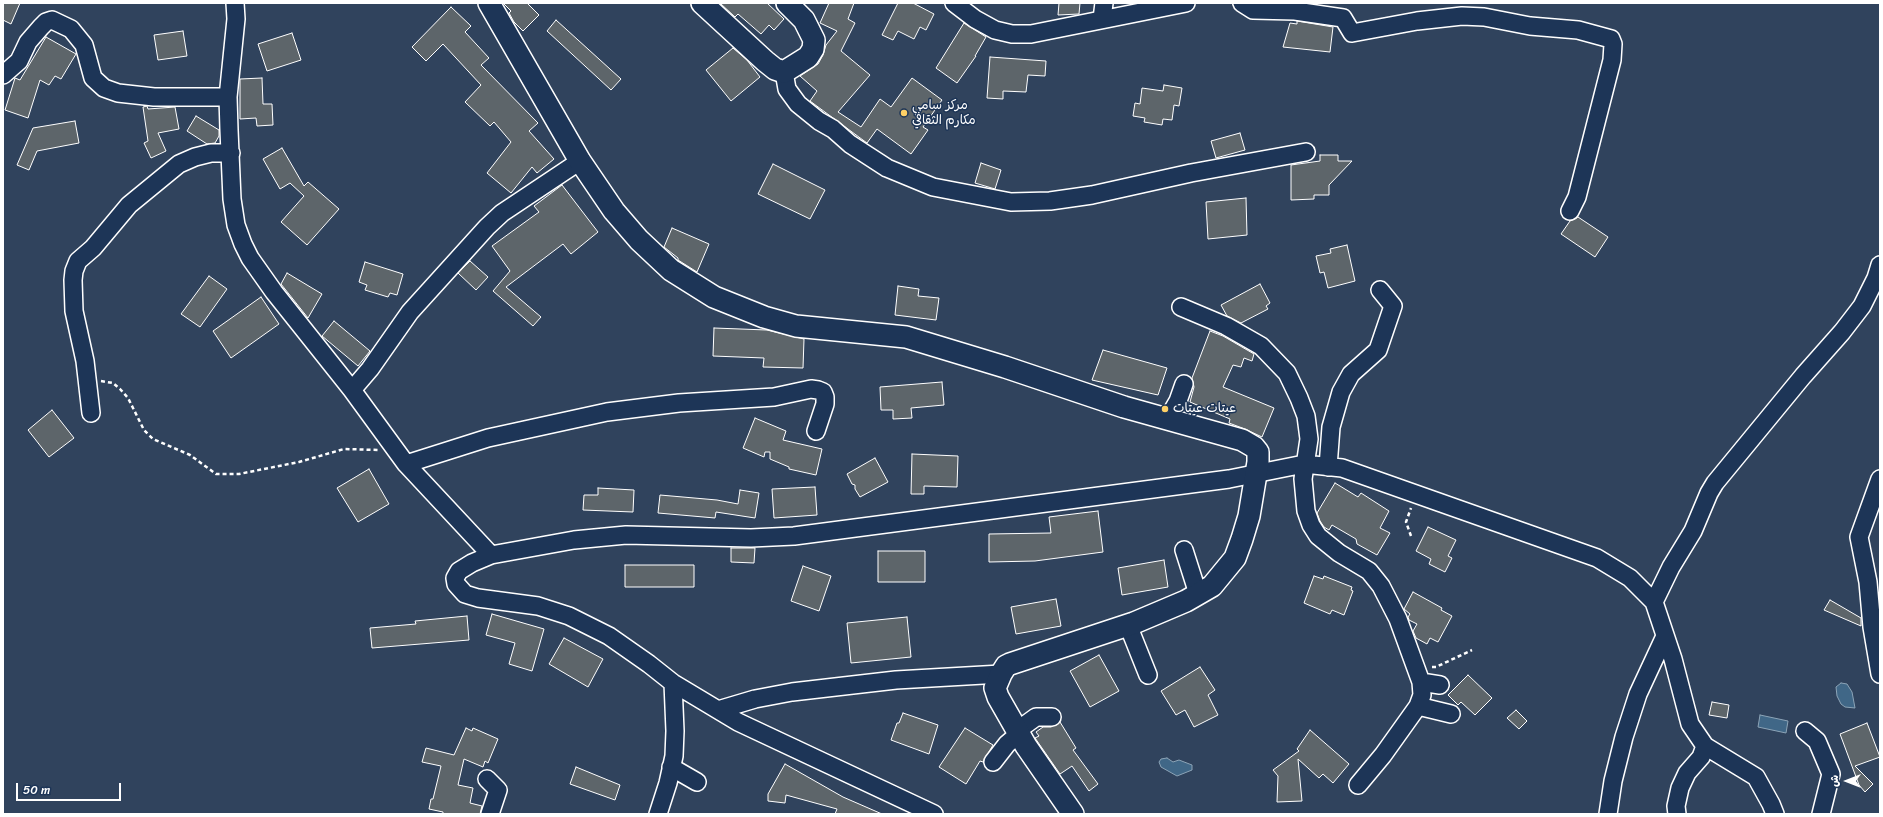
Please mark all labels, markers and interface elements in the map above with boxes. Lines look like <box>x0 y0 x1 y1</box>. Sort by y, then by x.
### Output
place label: مركز سامي مكارم الثقافي <box>912 98 976 129</box>
marker: مركز سامي مكارم الثقافي <box>899 108 909 118</box>
place label: عيتات عيتات <box>1173 401 1236 417</box>
marker: عيتات عيتات <box>1160 404 1170 414</box>
north arrow <box>1827 761 1867 801</box>
scale bar <box>18 775 123 801</box>
text: ش <box>1825 775 1844 787</box>
text: 50 m <box>23 779 50 801</box>

